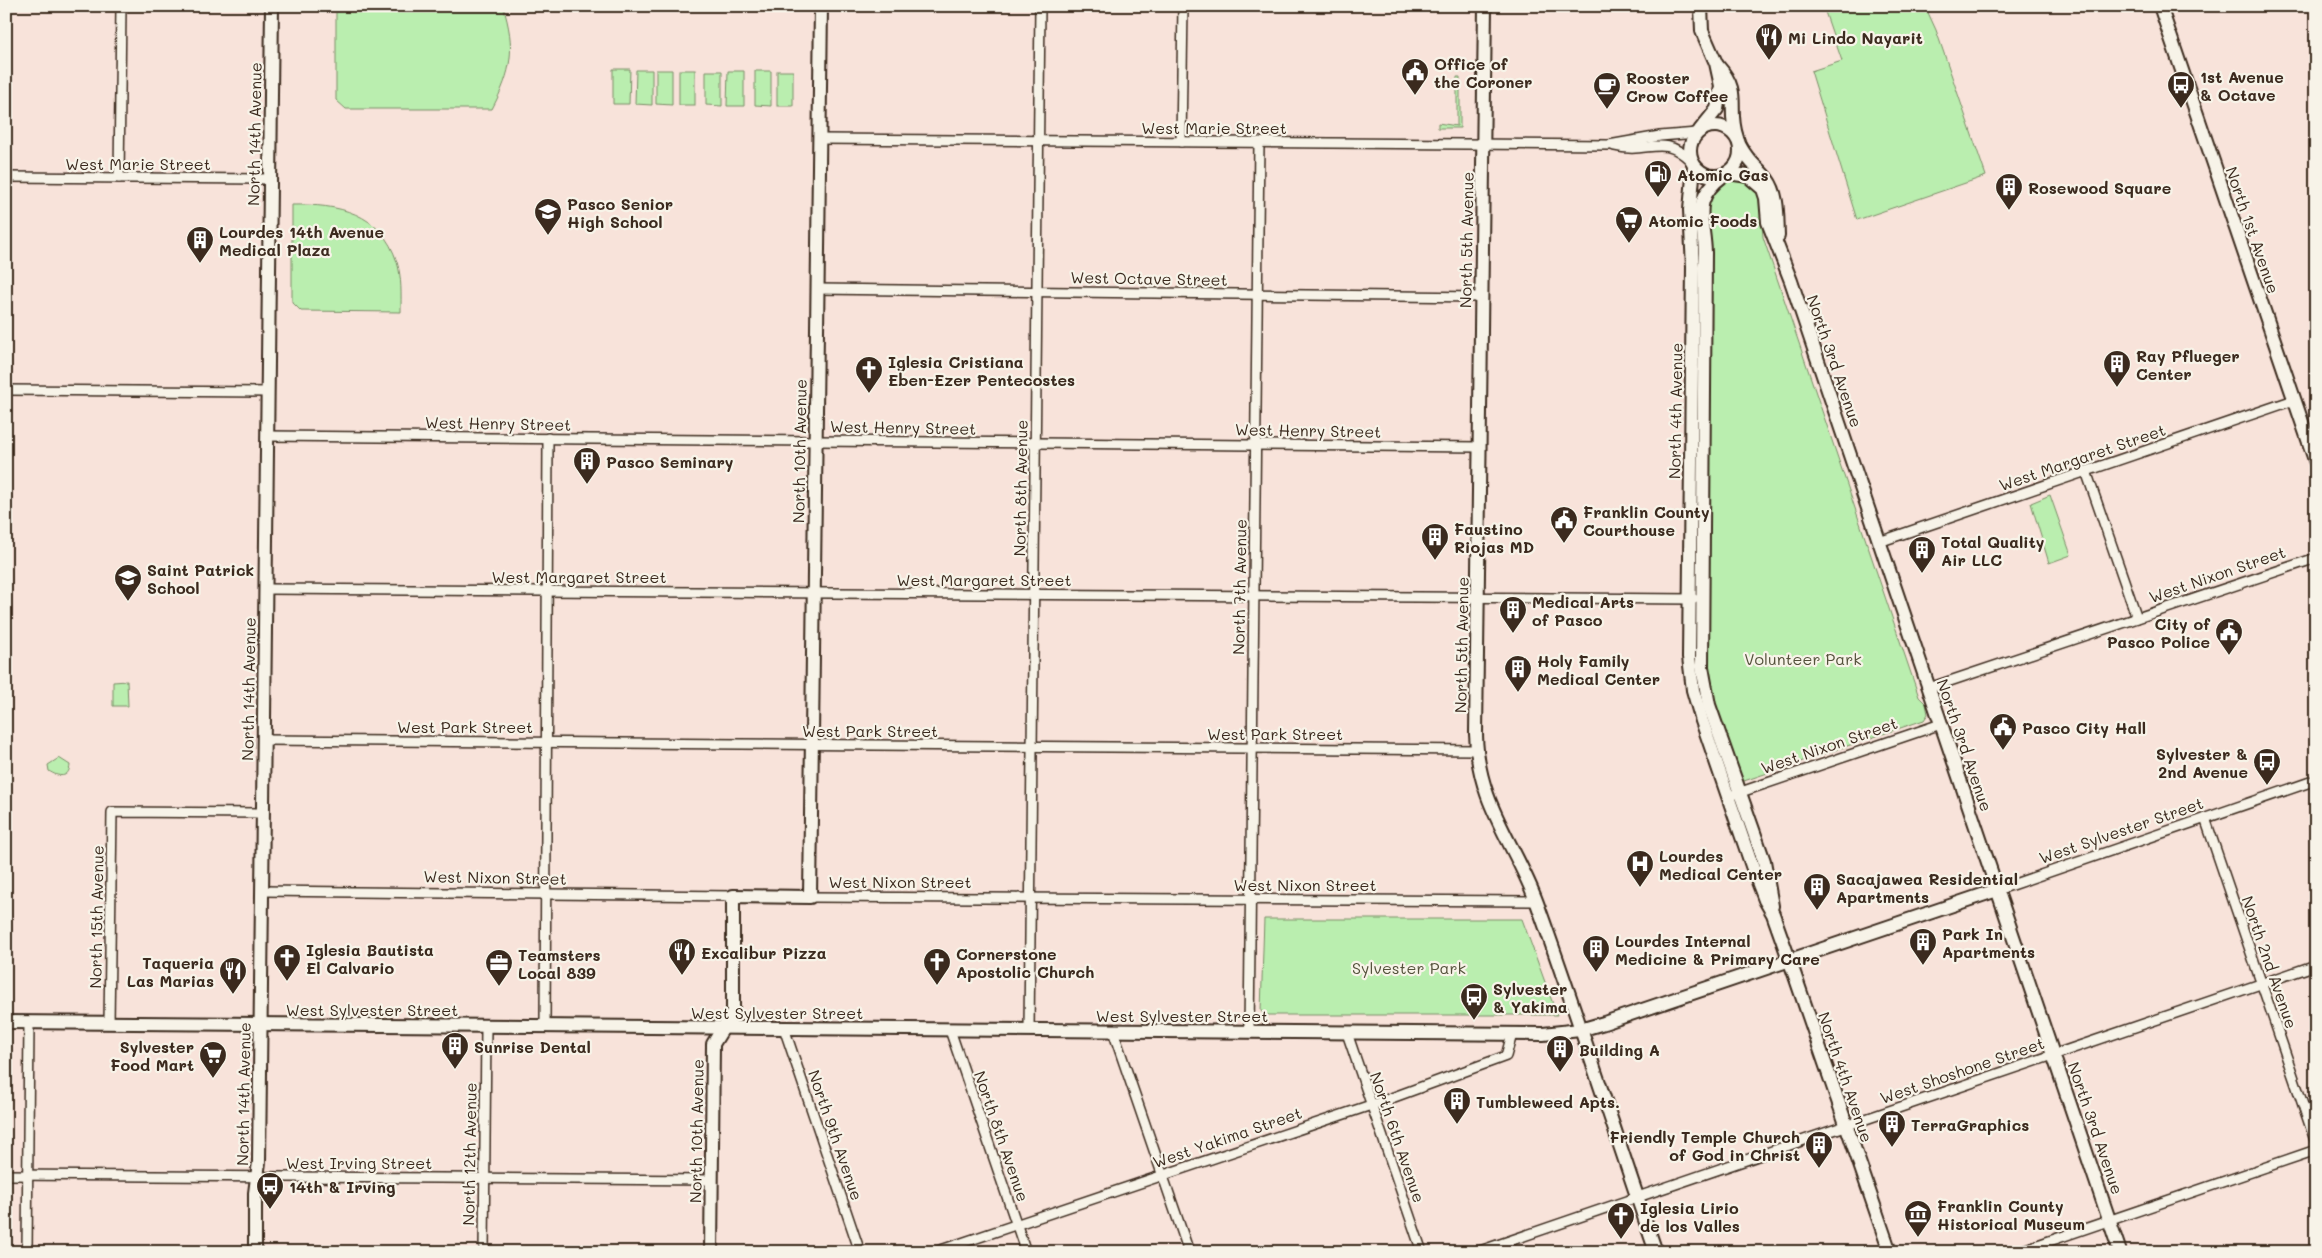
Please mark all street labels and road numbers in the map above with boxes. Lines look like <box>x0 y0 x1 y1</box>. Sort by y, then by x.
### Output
street label: North 14th Avenue <box>242 62 266 206</box>
street label: West Marie Street <box>1141 117 1287 138</box>
street label: West Marie Street <box>65 153 211 174</box>
street label: North 1st Avenue <box>2221 164 2285 296</box>
street label: North 5th Avenue <box>1454 172 1478 308</box>
street label: West Octave Street <box>1070 266 1228 290</box>
street label: North 3rd Avenue <box>1803 292 1867 430</box>
street label: North 4th Avenue <box>1663 343 1687 479</box>
street label: North 10th Avenue <box>787 379 811 523</box>
street label: West Henry Street <box>425 411 571 435</box>
street label: West Henry Street <box>830 415 976 439</box>
street label: West Henry Street <box>1235 418 1381 442</box>
street label: North 8th Avenue <box>1008 419 1032 557</box>
street label: West Margaret Street <box>1996 419 2168 495</box>
street label: North 7th Avenue <box>1227 519 1251 655</box>
street label: West Nixon Street <box>2146 541 2288 607</box>
street label: West Margaret Street <box>492 566 666 587</box>
street label: West Margaret Street <box>897 569 1071 590</box>
street label: North 5th Avenue <box>1449 577 1473 713</box>
street label: North 14th Avenue <box>236 617 260 761</box>
street label: North 3rd Avenue <box>1933 676 1997 814</box>
street label: West Nixon Street <box>1758 712 1900 778</box>
street label: West Park Street <box>397 716 533 737</box>
street label: West Park Street <box>802 720 938 741</box>
street label: West Park Street <box>1207 723 1343 744</box>
street label: West Sylvester Street <box>2036 792 2206 868</box>
street label: North 15th Avenue <box>84 845 108 989</box>
street label: West Nixon Street <box>423 865 567 889</box>
street label: West Nixon Street <box>828 871 972 892</box>
street label: West Nixon Street <box>1233 874 1377 895</box>
street label: North 2nd Avenue <box>2237 893 2303 1031</box>
street label: West Sylvester Street <box>286 999 458 1020</box>
street label: West Sylvester Street <box>691 1002 863 1023</box>
street label: West Sylvester Street <box>1096 1005 1268 1026</box>
street label: North 4th Avenue <box>1814 1009 1878 1145</box>
street label: North 14th Avenue <box>231 1022 255 1166</box>
street label: West Shoshone Street <box>1877 1032 2047 1108</box>
street label: North 10th Avenue <box>684 1059 708 1203</box>
street label: North 3rd Avenue <box>2064 1059 2128 1197</box>
street label: North 9th Avenue <box>804 1067 868 1203</box>
street label: North 8th Avenue <box>970 1068 1034 1204</box>
street label: North 6th Avenue <box>1366 1069 1430 1205</box>
street label: North 12th Avenue <box>457 1082 481 1226</box>
street label: West Yakima Street <box>1150 1102 1304 1172</box>
street label: West Irving Street <box>286 1152 432 1173</box>

